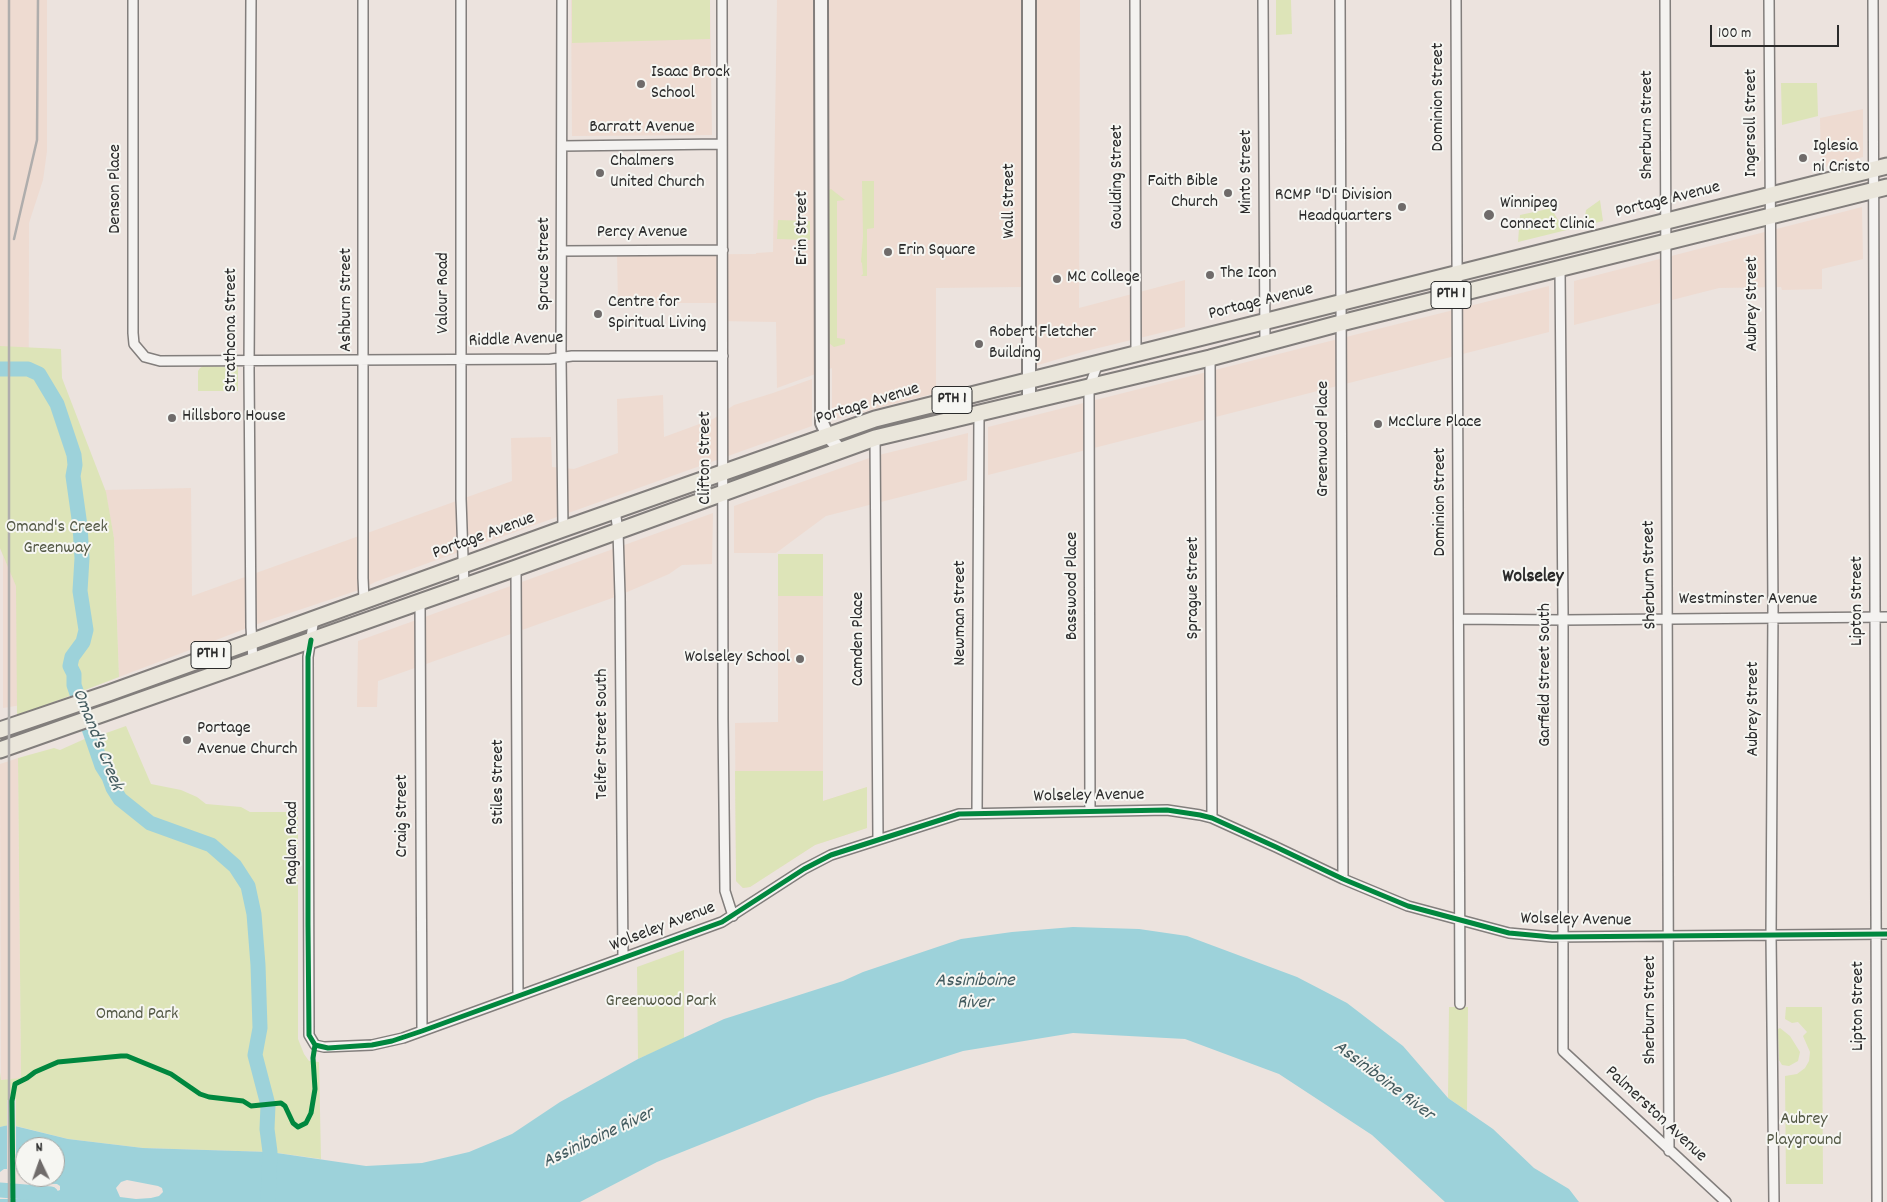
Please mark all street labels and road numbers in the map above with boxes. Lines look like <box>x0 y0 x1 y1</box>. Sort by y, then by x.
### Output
street label: Dominion Street <box>1429 43 1451 151</box>
street label: Ingersoll Street <box>1742 69 1764 177</box>
street label: Sherburn Street <box>1638 70 1660 180</box>
street label: Barratt Avenue <box>589 118 695 140</box>
street label: Goulding Street <box>1108 125 1130 229</box>
street label: Minto Street <box>1237 130 1259 214</box>
street label: Denson Place <box>106 144 128 234</box>
street label: Wall Street <box>1000 163 1022 239</box>
street label: Portage Avenue <box>1613 178 1723 224</box>
street label: Erin Street <box>793 191 815 265</box>
street label: Spruce Street <box>535 217 557 311</box>
street label: Percy Avenue <box>597 223 687 245</box>
street label: Ashburn Street <box>337 248 359 352</box>
street label: Valour Road <box>434 252 456 334</box>
street label: Aubrey Street <box>1743 256 1765 352</box>
street label: Strathcona Street <box>222 268 244 392</box>
street label: Portage Avenue <box>1206 280 1316 326</box>
road number: PTH 1 <box>1431 282 1471 308</box>
street label: Riddle Avenue <box>468 329 564 353</box>
street label: Portage Avenue <box>814 379 922 431</box>
street label: Greenwood Place <box>1314 381 1336 497</box>
road number: PTH 1 <box>932 386 972 414</box>
street label: Clifton Street <box>696 411 718 505</box>
street label: Dominion Street <box>1431 448 1453 556</box>
street label: Portage Avenue <box>430 509 538 565</box>
street label: Sherburn Street <box>1639 520 1663 630</box>
street label: Basswood Place <box>1063 532 1085 640</box>
street label: Sprague Street <box>1184 537 1206 639</box>
street label: Lipton Street <box>1848 556 1870 646</box>
street label: Newman Street <box>951 560 973 666</box>
street label: Westminster Avenue <box>1679 590 1817 612</box>
street label: Camden Place <box>849 592 871 686</box>
street label: Garfield Street South <box>1536 603 1558 747</box>
road number: PTH 1 <box>191 642 231 668</box>
street label: Aubrey Street <box>1744 661 1766 757</box>
street label: Telfer Street South <box>593 669 615 799</box>
street label: Stiles Street <box>489 739 511 825</box>
street label: Craig Street <box>393 774 415 858</box>
street label: Wolseley Avenue <box>1033 785 1145 809</box>
street label: Raglan Road <box>283 801 305 885</box>
street label: Wolseley Avenue <box>607 898 719 958</box>
street label: Wolseley Avenue <box>1520 909 1632 933</box>
street label: Sherburn Street <box>1641 955 1663 1065</box>
street label: Lipton Street <box>1849 961 1871 1051</box>
street label: Palmerston Avenue <box>1599 1062 1711 1168</box>

